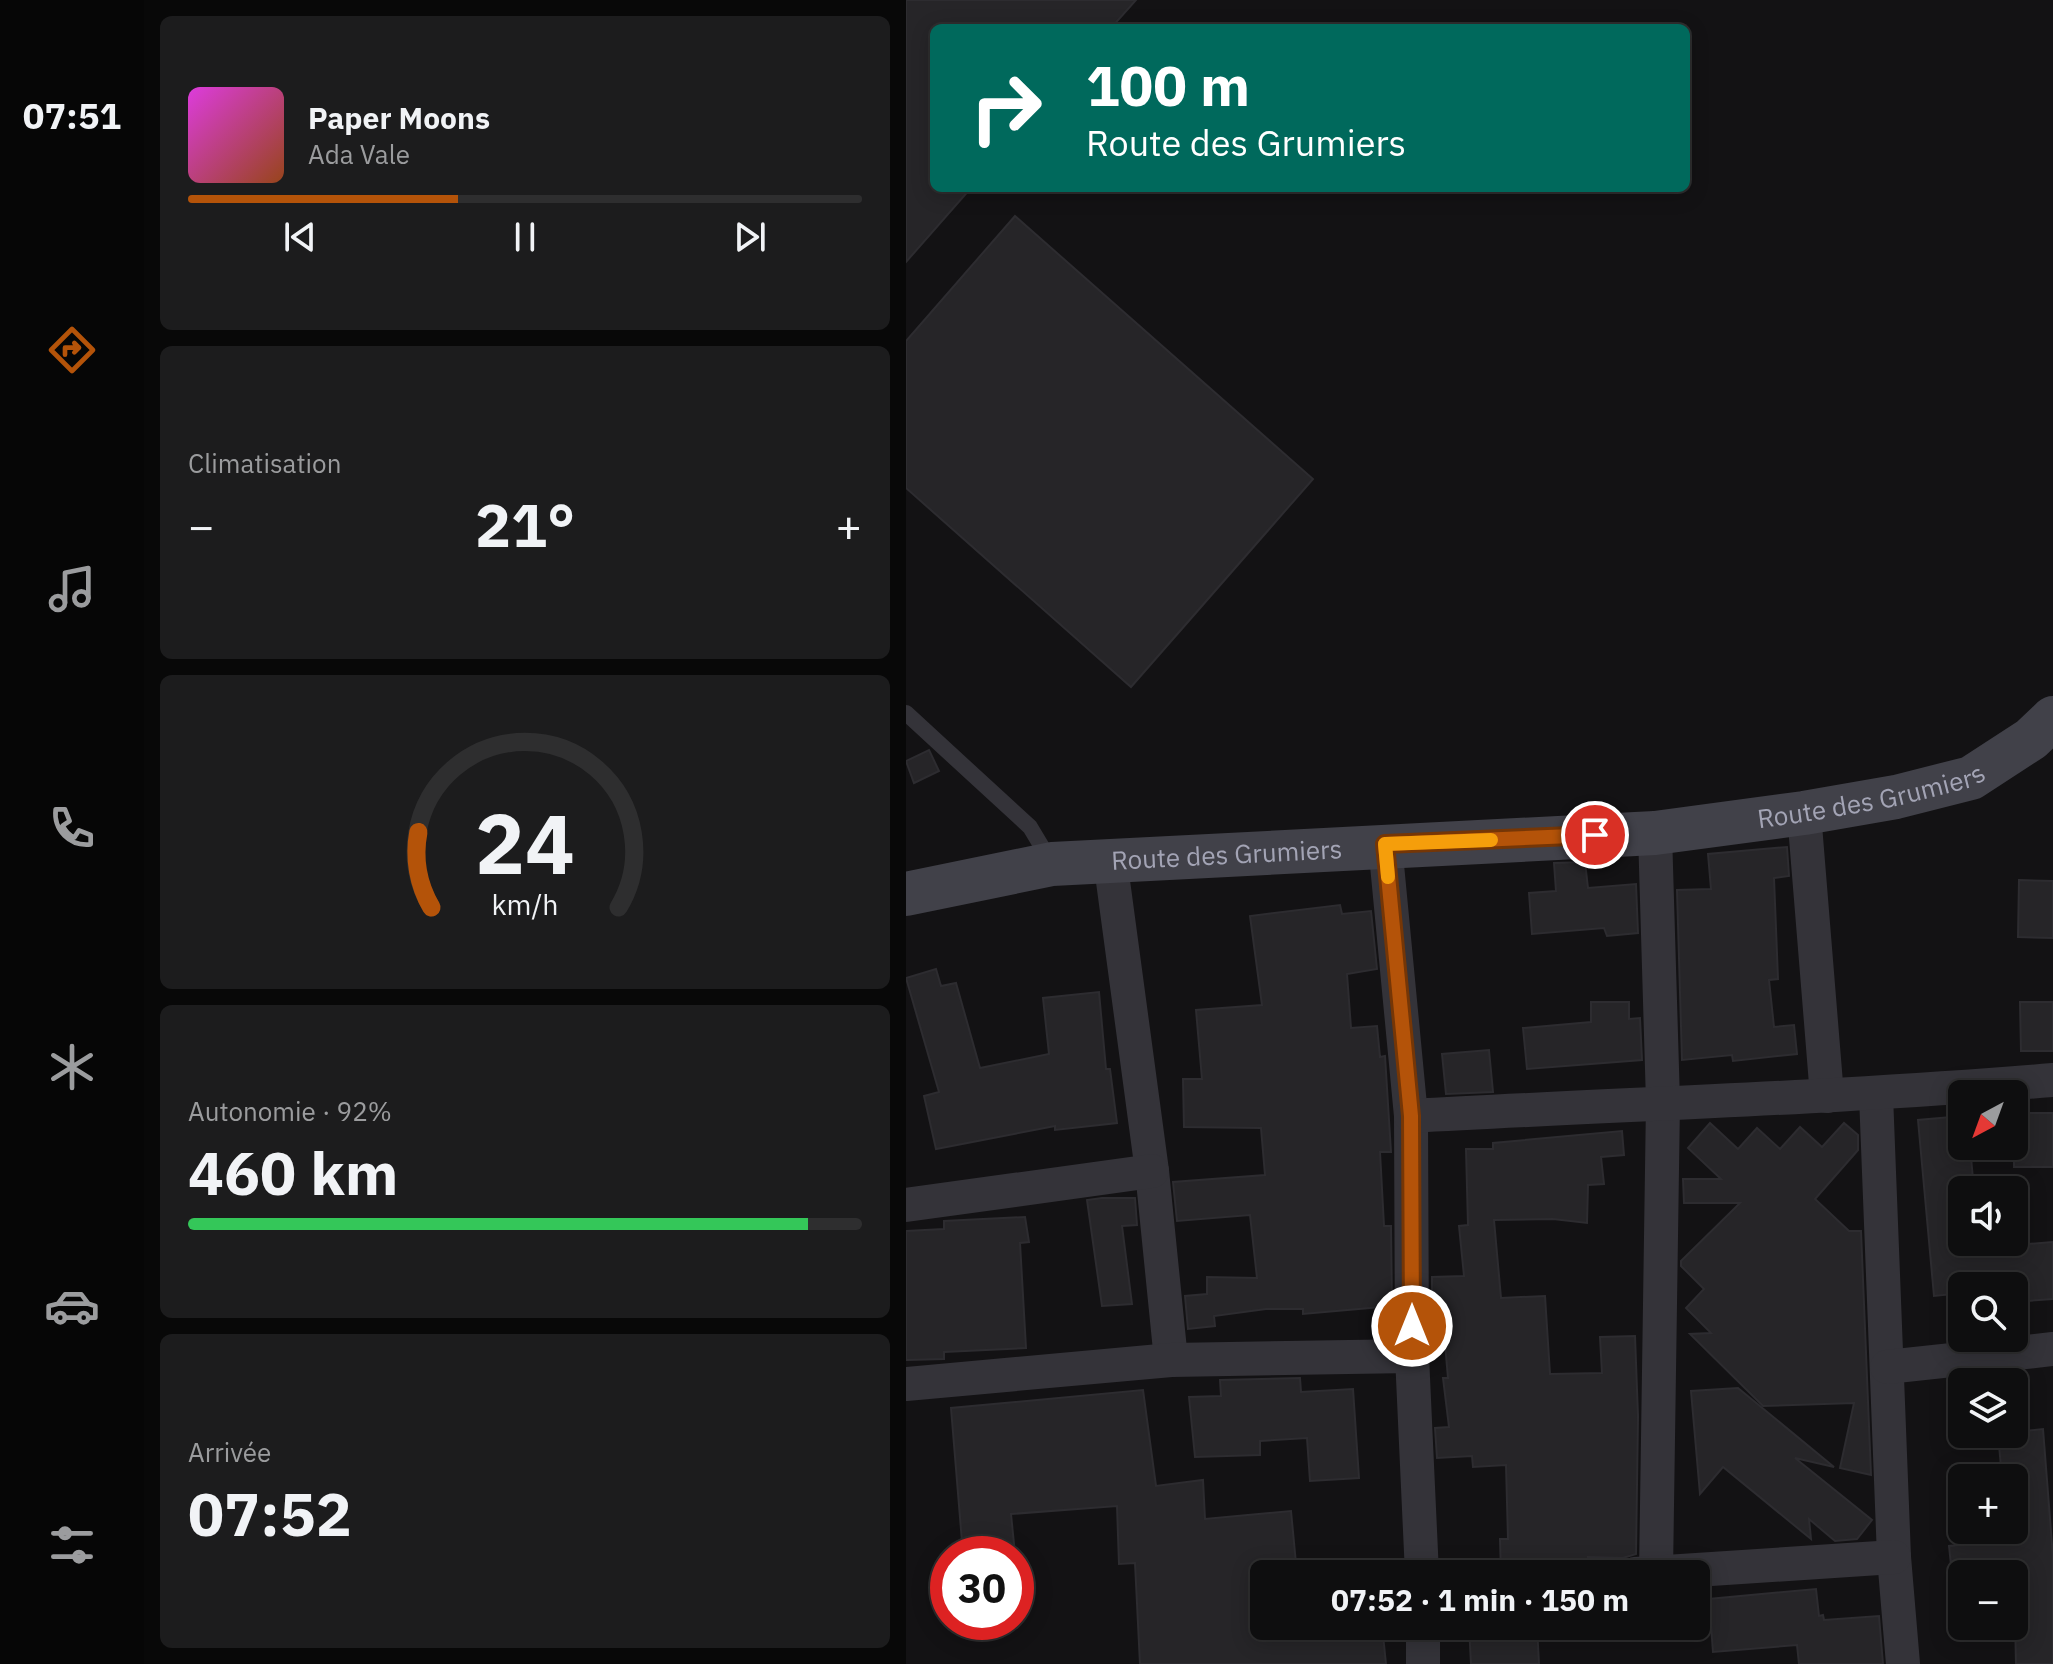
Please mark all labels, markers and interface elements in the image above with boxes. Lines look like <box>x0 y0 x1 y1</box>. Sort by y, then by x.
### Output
text: 100 m <box>1086 49 1250 121</box>
icon: right <box>954 56 1058 160</box>
text: 07:51 <box>23 92 121 139</box>
text: Paper Moons <box>308 98 490 137</box>
text: Route des Grumiers <box>1086 119 1406 166</box>
text: Ada Vale <box>308 137 410 171</box>
icon: previous <box>278 215 322 259</box>
icon: pause <box>503 215 547 259</box>
icon: next <box>728 215 772 259</box>
icon: directions <box>44 322 100 378</box>
text: Climatisation <box>188 446 341 480</box>
text: 21° <box>475 485 575 564</box>
text: − <box>188 497 214 554</box>
text: + <box>836 497 862 554</box>
icon: music <box>44 561 100 617</box>
street label: Route des Grumiers <box>1755 755 1991 835</box>
text: 24 <box>475 789 575 897</box>
icon: phone <box>44 800 100 856</box>
pin <box>1561 801 1629 869</box>
icon: arrive <box>1573 813 1617 857</box>
street label: Route des Grumiers <box>1110 831 1343 877</box>
text: km/h <box>491 886 559 923</box>
icon: climate <box>44 1039 100 1095</box>
north arrow <box>1948 1080 2028 1160</box>
map controls <box>1948 1080 2028 1640</box>
text: Autonomie · 92% <box>188 1094 392 1128</box>
text: 460 km <box>188 1133 398 1212</box>
button: sound <box>1948 1176 2028 1256</box>
button: search <box>1948 1272 2028 1352</box>
icon: car <box>44 1278 100 1334</box>
position arrow <box>1370 1284 1454 1368</box>
button: layers <box>1948 1368 2028 1448</box>
text: Arrivée <box>188 1435 271 1469</box>
button: + <box>1948 1464 2028 1544</box>
text: 07:52 <box>188 1474 352 1553</box>
icon: filters <box>44 1517 100 1573</box>
speed limit sign: 30 <box>930 1536 1034 1640</box>
button: − <box>1948 1560 2028 1640</box>
text: 07:52 · 1 min · 150 m <box>1331 1580 1629 1619</box>

